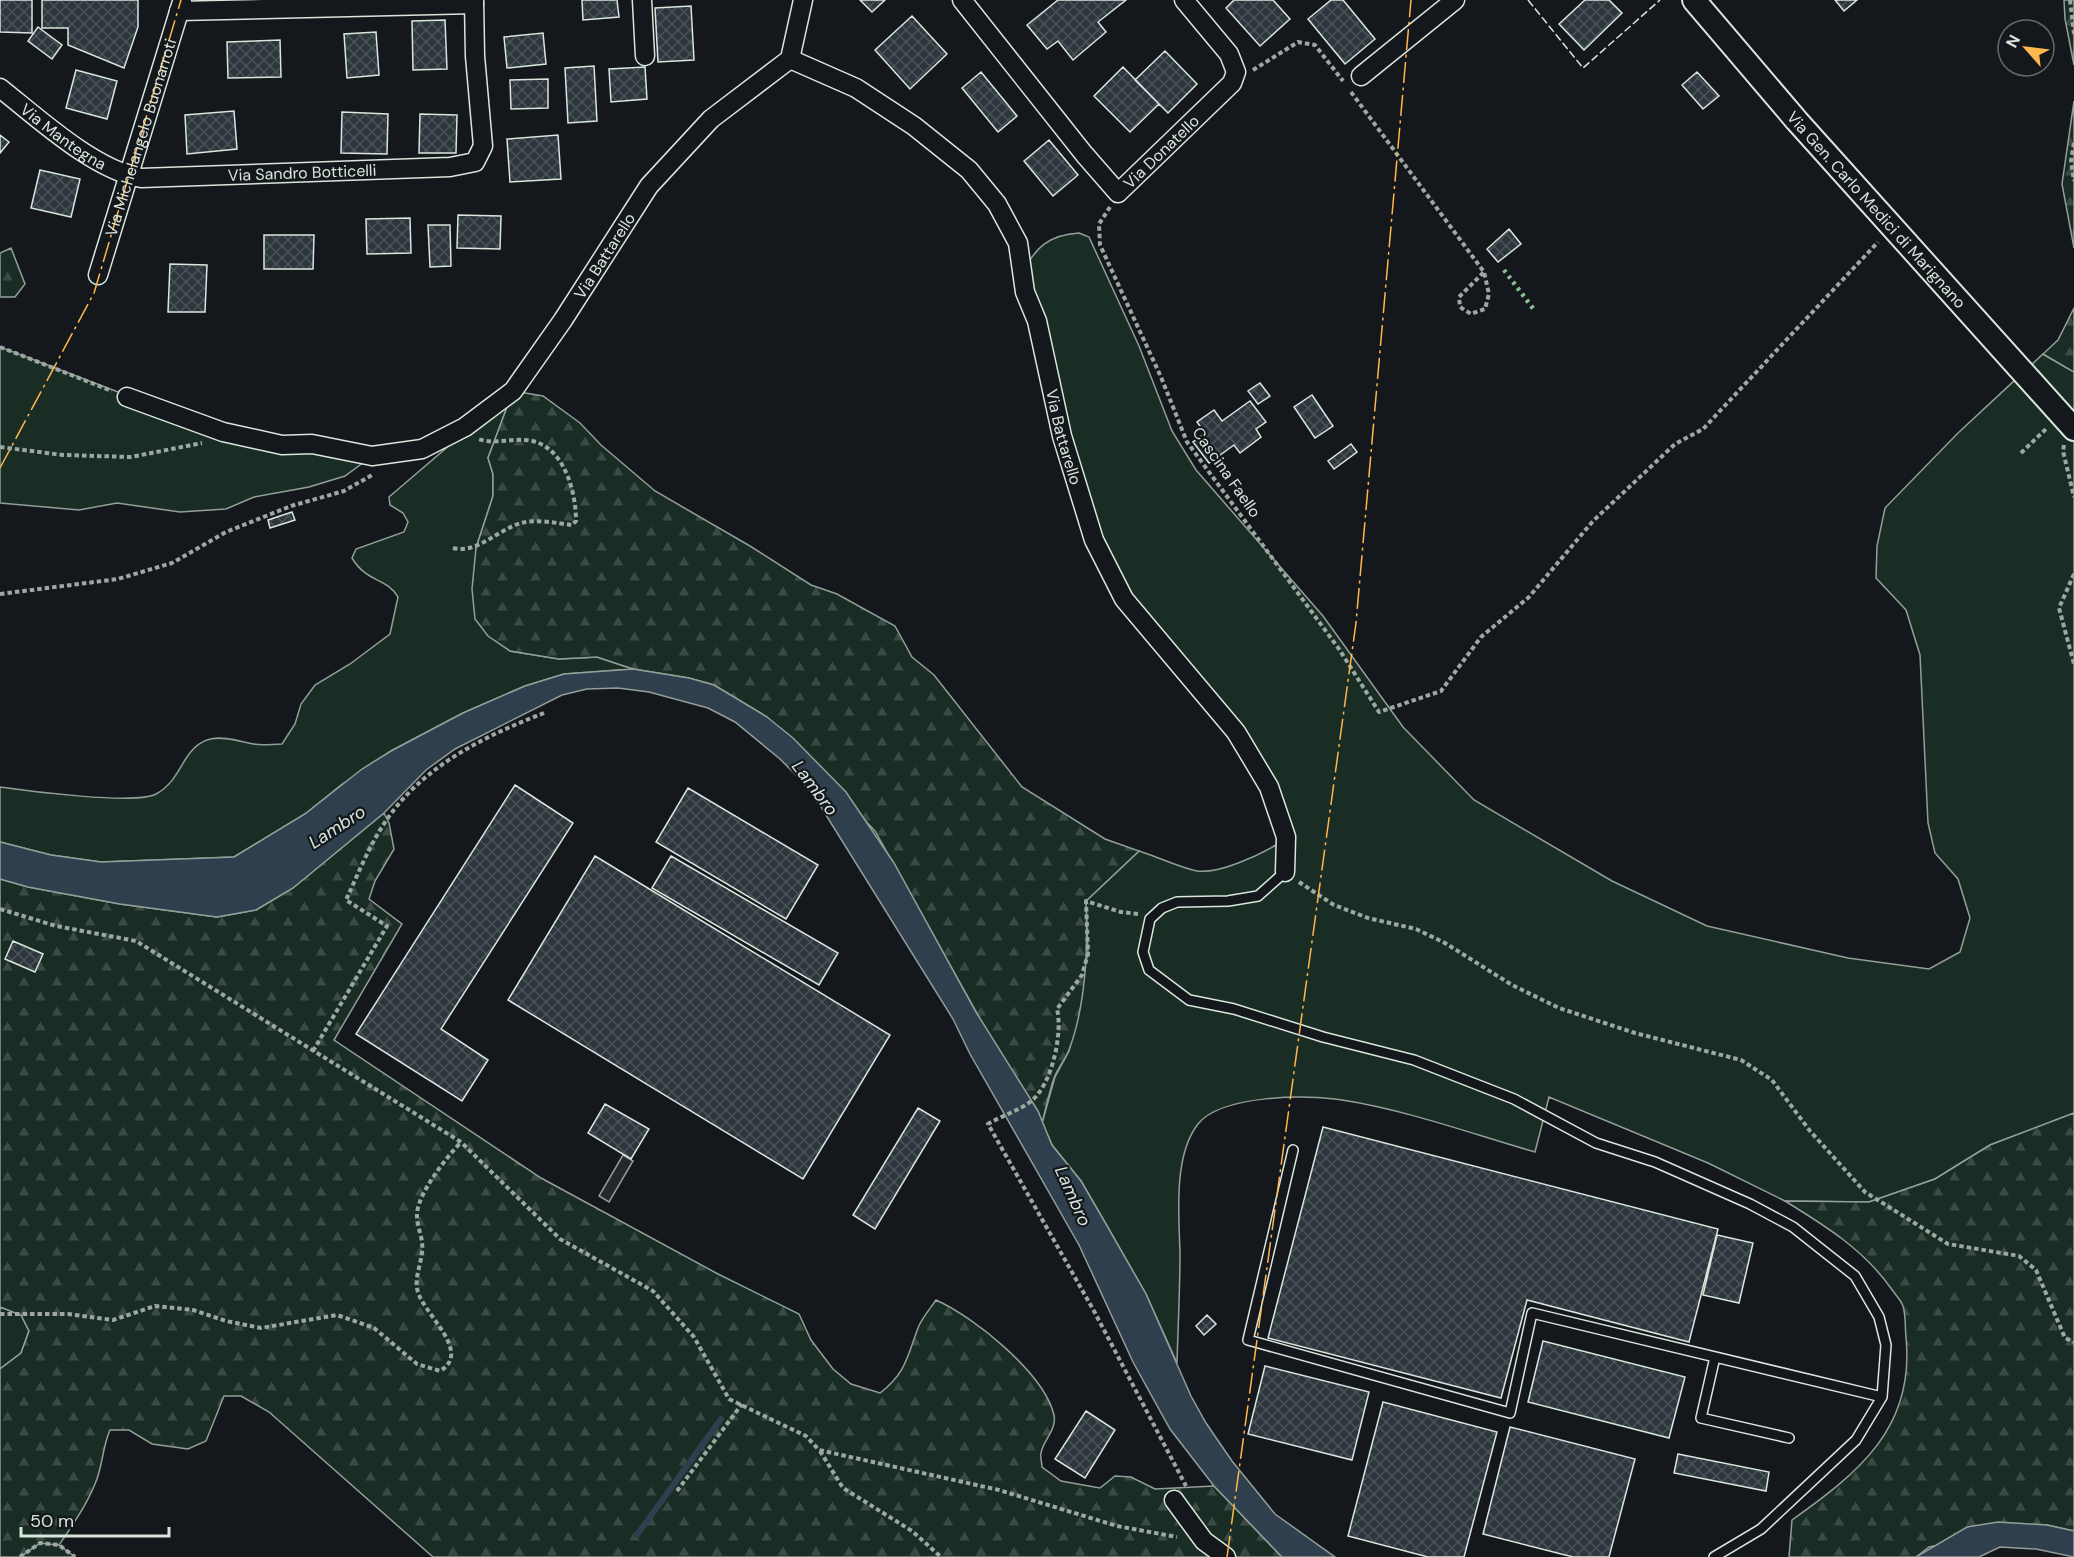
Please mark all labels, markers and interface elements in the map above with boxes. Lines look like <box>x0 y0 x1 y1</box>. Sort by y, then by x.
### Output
north arrow <box>1996 18 2056 78</box>
text: N <box>2001 31 2025 51</box>
street label: Via Michelangelo Buonarroti <box>101 36 181 239</box>
street label: Via Mantegna <box>16 99 110 175</box>
street label: Via Gen. Carlo Medici di Marignano <box>1782 107 1970 313</box>
street label: Via Donatello <box>1119 110 1204 193</box>
street label: Via Sandro Botticelli <box>227 160 377 186</box>
street label: Via Battarello <box>569 209 640 303</box>
street label: Via Battarello <box>1041 387 1086 487</box>
street label: Cascina Faello <box>1188 423 1266 522</box>
water label: Lambro <box>786 755 844 821</box>
water label: Lambro <box>304 800 370 854</box>
water label: Lambro <box>1049 1162 1097 1230</box>
scale bar <box>21 1500 170 1538</box>
text: 50 m <box>30 1509 74 1533</box>

